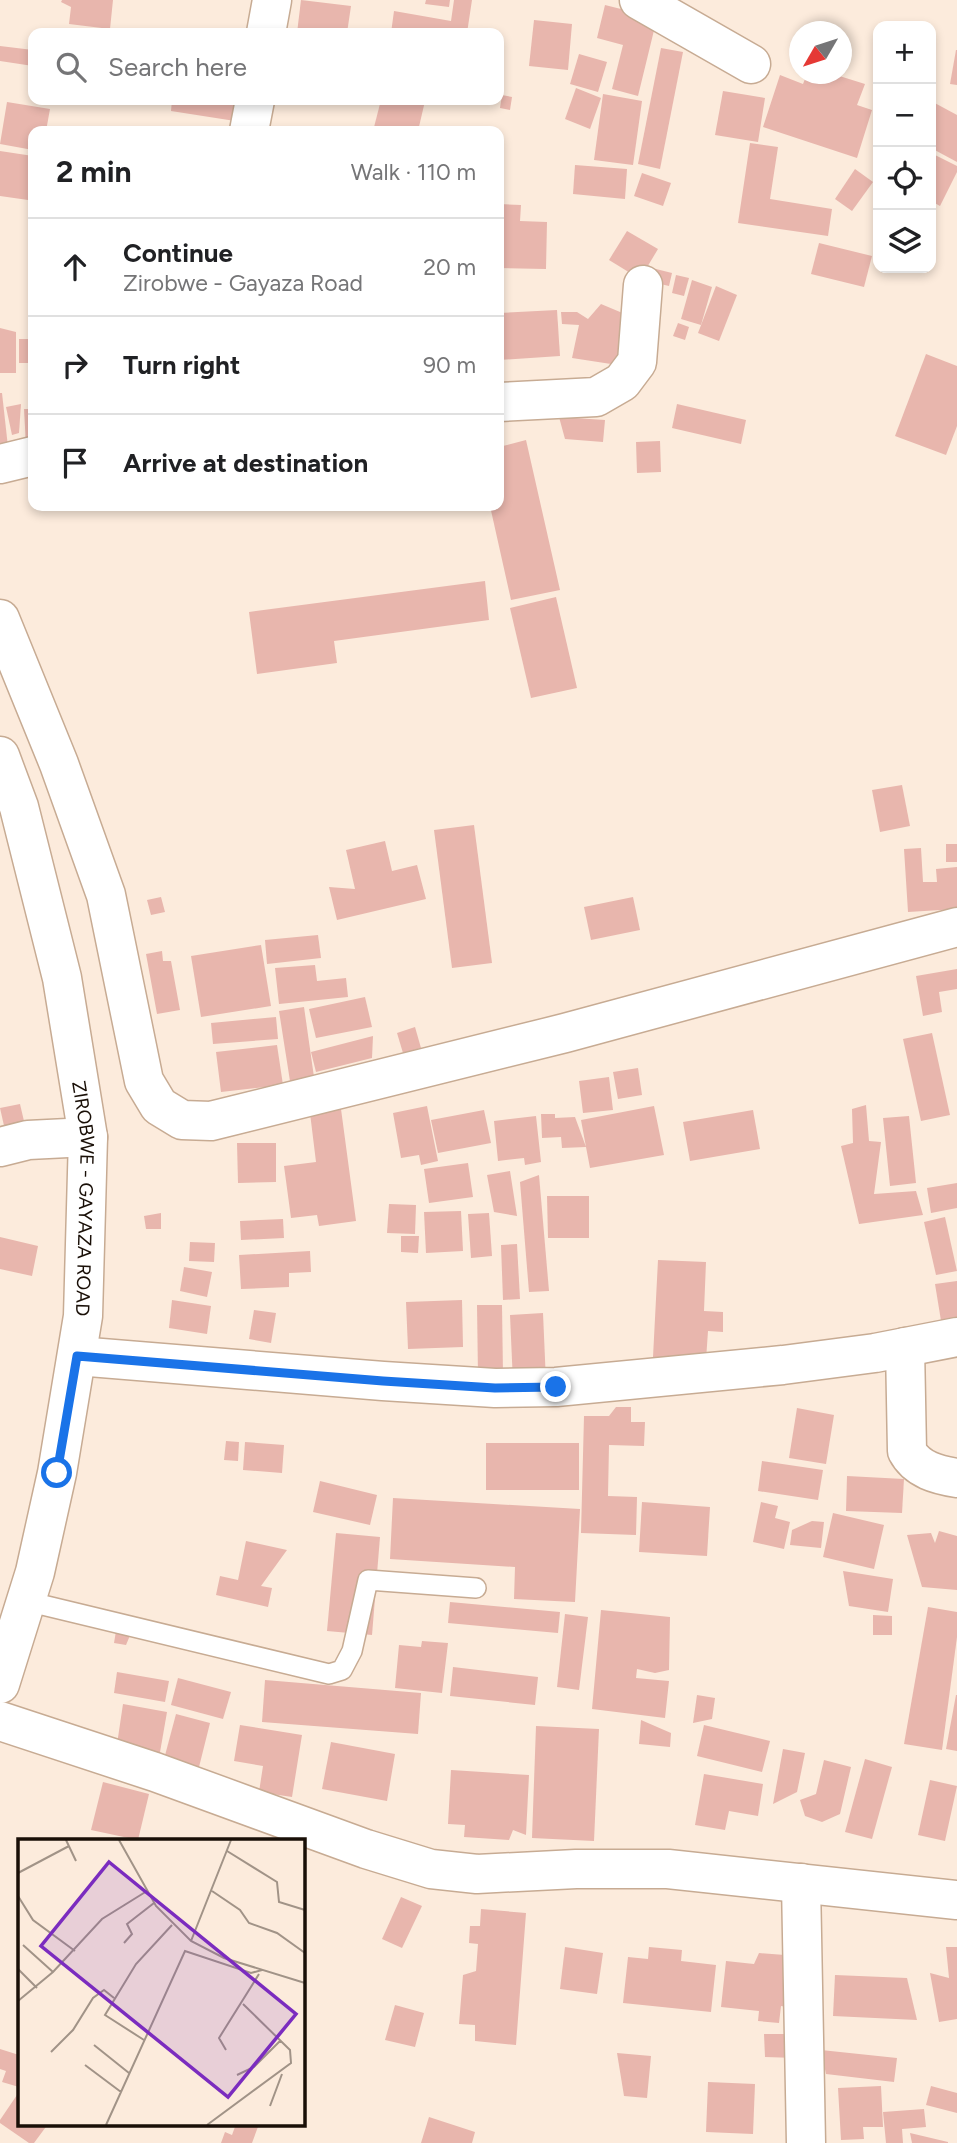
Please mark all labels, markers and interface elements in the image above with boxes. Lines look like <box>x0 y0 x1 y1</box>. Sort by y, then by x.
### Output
north arrow <box>789 21 852 84</box>
map controls <box>873 21 936 273</box>
button: + <box>873 21 936 84</box>
search box <box>28 28 504 105</box>
icon: search <box>52 48 90 86</box>
text: Search here <box>108 51 247 83</box>
button: − <box>873 84 936 147</box>
button: locate <box>873 147 936 210</box>
text: 2 min <box>56 153 132 190</box>
text: Walk · 110 m <box>351 158 476 186</box>
button: layers <box>873 210 936 273</box>
text: Continue <box>123 237 233 269</box>
icon: ahead <box>56 248 94 286</box>
text: 20 m <box>423 253 476 281</box>
text: Zirobwe - Gayaza Road <box>123 269 363 297</box>
icon: right <box>56 346 94 384</box>
text: Turn right <box>123 349 240 381</box>
text: 90 m <box>423 351 476 379</box>
icon: arrive <box>56 444 94 482</box>
text: Arrive at destination <box>123 447 368 479</box>
street label: ZIROBWE - GAYAZA ROAD <box>67 1079 99 1316</box>
route end <box>540 1371 571 1402</box>
route start <box>41 1457 72 1488</box>
inset map <box>18 1839 304 2126</box>

